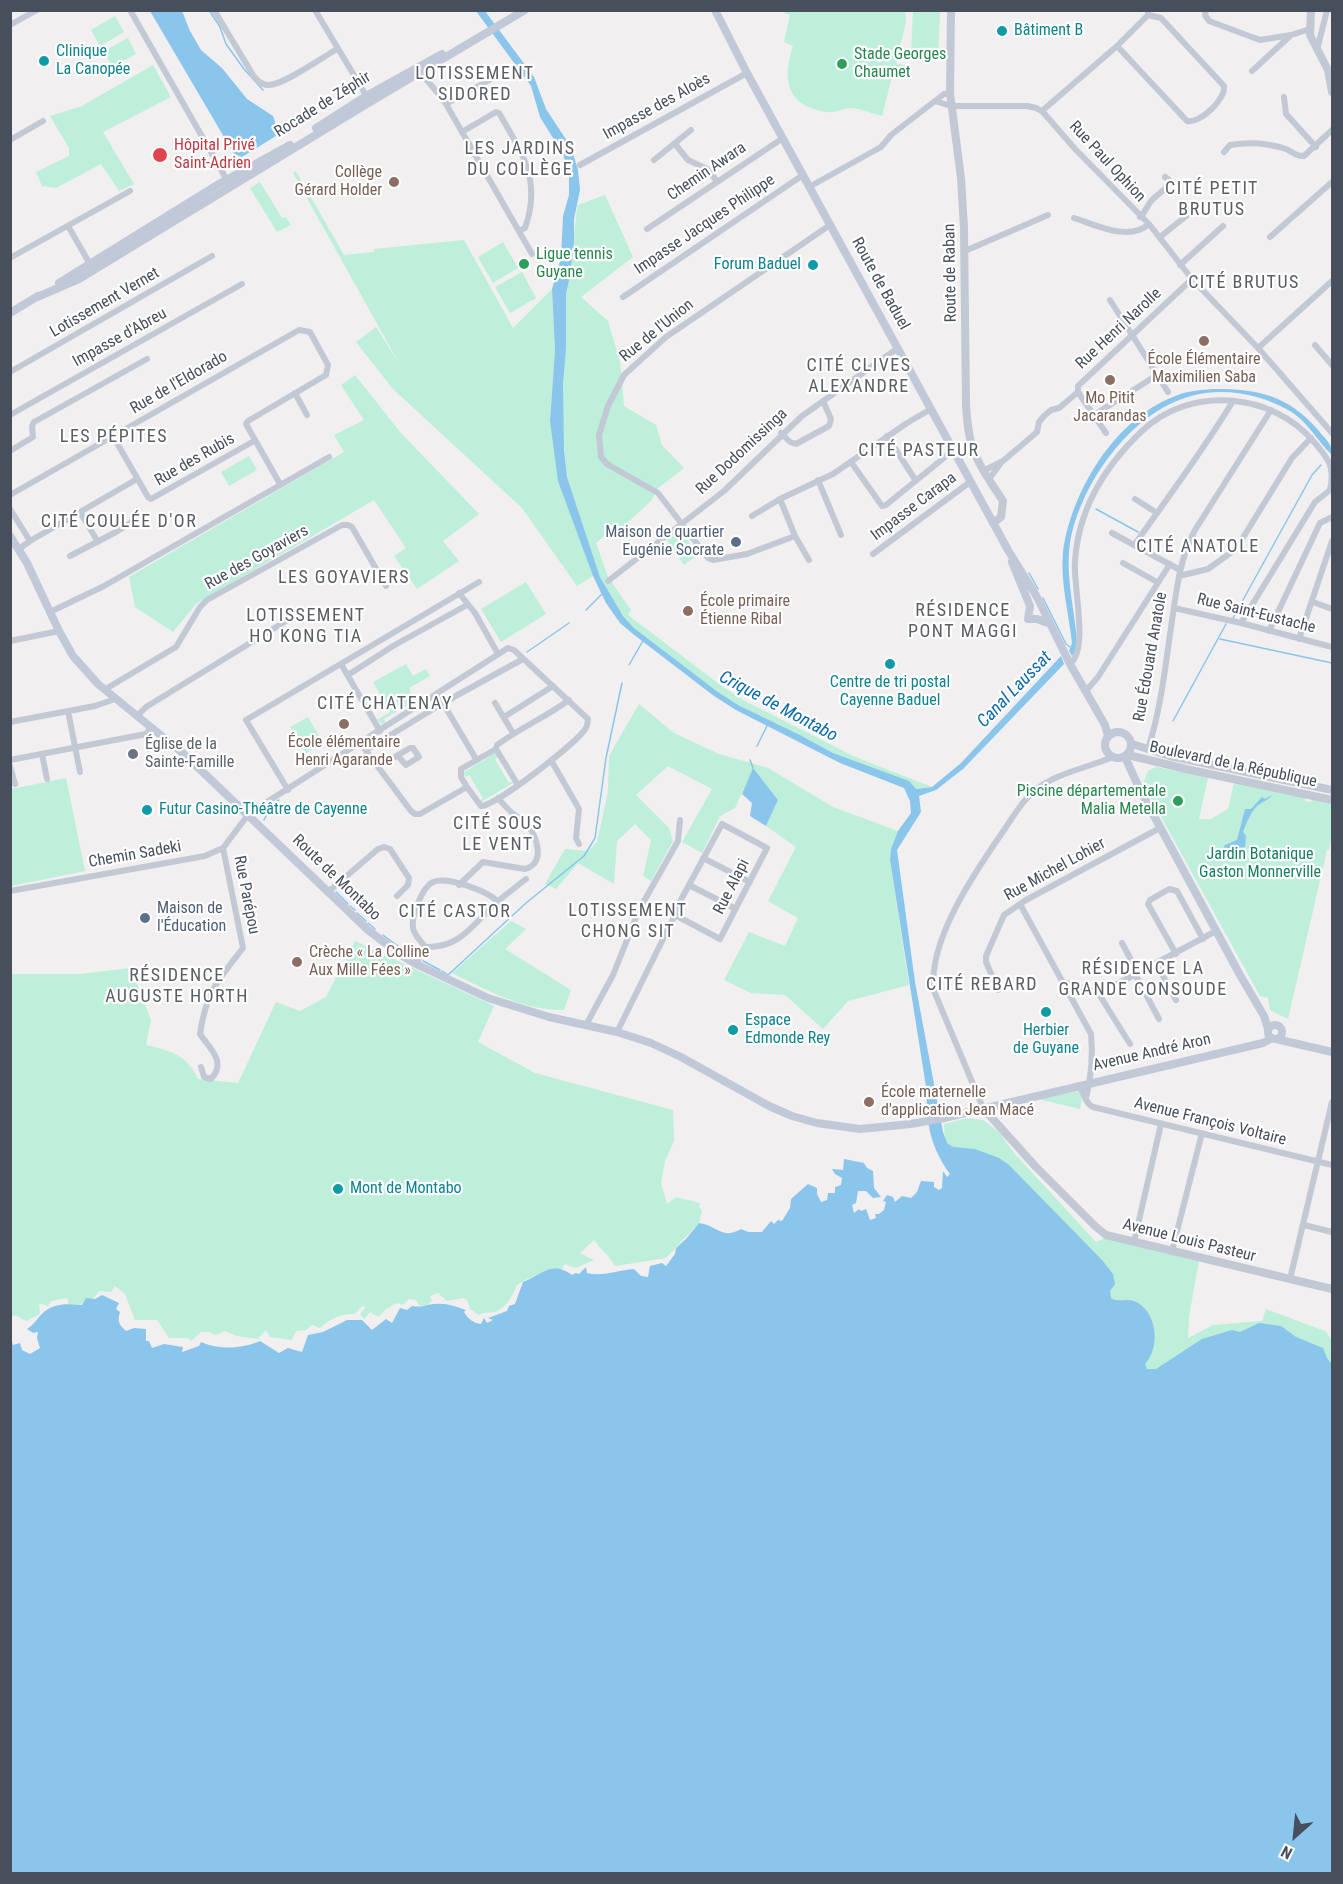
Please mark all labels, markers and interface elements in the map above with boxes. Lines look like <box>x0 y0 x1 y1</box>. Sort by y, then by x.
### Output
place label: Bâtiment B <box>1014 21 1083 41</box>
marker: Bâtiment B <box>995 24 1009 38</box>
place label: Clinique La Canopée <box>56 42 130 80</box>
place label: Stade Georges Chaumet <box>854 45 946 83</box>
marker: Clinique La Canopée <box>37 54 51 68</box>
marker: Stade Georges Chaumet <box>835 57 849 71</box>
district label: LOTISSEMENT SIDORED <box>415 63 535 106</box>
street label: Rocade de Zéphir <box>271 68 375 142</box>
street label: Impasse des Aloès <box>600 70 714 144</box>
street label: Rue Paul Ophion <box>1065 118 1149 206</box>
place label: Hôpital Privé Saint-Adrien <box>174 136 255 174</box>
district label: LES JARDINS DU COLLÈGE <box>464 138 576 180</box>
street label: Chemin Awara <box>664 139 750 205</box>
marker: Hôpital Privé Saint-Adrien <box>151 146 169 164</box>
place label: Collège Gérard Holder <box>295 163 382 201</box>
street label: Impasse Jacques Philippe <box>631 171 779 279</box>
marker: Collège Gérard Holder <box>387 175 401 189</box>
district label: CITÉ PETIT BRUTUS <box>1165 178 1259 220</box>
street label: Route de Raban <box>941 223 961 323</box>
street label: Route de Baduel <box>847 235 913 333</box>
place label: Ligue tennis Guyane <box>536 245 613 283</box>
place label: Forum Baduel <box>714 255 801 275</box>
marker: Ligue tennis Guyane <box>517 257 531 271</box>
marker: Forum Baduel <box>806 258 820 272</box>
street label: Lotissement Vernet <box>47 264 163 342</box>
district label: CITÉ BRUTUS <box>1188 272 1300 294</box>
street label: Rue Henri Narolle <box>1072 284 1166 374</box>
street label: Rue de l'Union <box>616 295 698 367</box>
street label: Impasse d'Abreu <box>70 304 170 372</box>
marker: École Élémentaire Maximilien Saba <box>1197 334 1211 348</box>
street label: Rue de l'Eldorado <box>127 347 231 419</box>
place label: École Élémentaire Maximilien Saba <box>1148 350 1260 388</box>
district label: CITÉ CLIVES ALEXANDRE <box>806 355 912 398</box>
marker: Mo Pitit Jacarandas <box>1103 373 1117 387</box>
place label: Mo Pitit Jacarandas <box>1073 389 1147 427</box>
street label: Rue Dodomissinga <box>692 405 792 499</box>
district label: LES PÉPITES <box>60 426 168 448</box>
street label: Rue des Rubis <box>152 429 238 491</box>
district label: CITÉ PASTEUR <box>858 440 980 462</box>
street label: Impasse Carapa <box>868 469 960 545</box>
district label: CITÉ COULÉE D'OR <box>41 511 197 533</box>
street label: Rue des Goyaviers <box>202 522 312 594</box>
place label: Maison de quartier Eugénie Socrate <box>605 523 724 561</box>
marker: Maison de quartier Eugénie Socrate <box>729 535 743 549</box>
district label: CITÉ ANATOLE <box>1136 536 1260 558</box>
district label: LES GOYAVIERS <box>278 567 410 589</box>
street label: Rue Saint-Eustache <box>1195 590 1317 638</box>
street label: Rue Édouard Anatole <box>1130 591 1172 723</box>
place label: École primaire Étienne Ribal <box>700 592 790 630</box>
district label: RÉSIDENCE PONT MAGGI <box>908 600 1018 642</box>
marker: École primaire Étienne Ribal <box>681 604 695 618</box>
district label: LOTISSEMENT HO KONG TIA <box>246 605 366 648</box>
water label: Canal Laussat <box>973 647 1057 733</box>
marker: Centre de tri postal Cayenne Baduel <box>883 657 897 671</box>
water label: Crique de Montabo <box>715 667 841 747</box>
place label: Centre de tri postal Cayenne Baduel <box>830 673 950 711</box>
district label: CITÉ CHATENAY <box>317 693 453 715</box>
marker: École élémentaire Henri Agarande <box>337 717 351 731</box>
place label: École élémentaire Henri Agarande <box>288 733 400 771</box>
place label: Église de la Sainte-Famille <box>145 735 234 773</box>
street label: Boulevard de la République <box>1148 738 1318 792</box>
marker: Église de la Sainte-Famille <box>126 747 140 761</box>
place label: Piscine départementale Malia Metella <box>1017 782 1166 820</box>
marker: Piscine départementale Malia Metella <box>1171 794 1185 808</box>
place label: Futur Casino-Théâtre de Cayenne <box>159 800 367 820</box>
marker: Futur Casino-Théâtre de Cayenne <box>140 803 154 817</box>
district label: CITÉ SOUS LE VENT <box>453 813 543 856</box>
street label: Route de Montabo <box>288 831 384 925</box>
street label: Rue Michel Lohier <box>1001 834 1109 906</box>
street label: Chemin Sadeki <box>87 837 183 873</box>
park label: Jardin Botanique Gaston Monnerville <box>1199 845 1321 883</box>
street label: Rue Parépou <box>229 854 263 936</box>
street label: Rue Alapi <box>710 856 754 918</box>
place label: Maison de l'Éducation <box>157 899 226 937</box>
district label: LOTISSEMENT CHONG SIT <box>568 900 688 942</box>
district label: CITÉ CASTOR <box>399 901 511 923</box>
marker: Maison de l'Éducation <box>138 911 152 925</box>
place label: Crèche « La Colline Aux Mille Fées » <box>309 943 429 981</box>
marker: Crèche « La Colline Aux Mille Fées » <box>290 955 304 969</box>
district label: RÉSIDENCE LA GRANDE CONSOUDE <box>1058 958 1228 1000</box>
district label: RÉSIDENCE AUGUSTE HORTH <box>105 965 249 1008</box>
district label: CITÉ REBARD <box>926 974 1038 996</box>
marker: Herbier de Guyane <box>1039 1005 1053 1019</box>
place label: Espace Edmonde Rey <box>745 1011 830 1049</box>
place label: Herbier de Guyane <box>1013 1021 1079 1059</box>
marker: Espace Edmonde Rey <box>726 1023 740 1037</box>
street label: Avenue André Aron <box>1091 1030 1213 1076</box>
place label: École maternelle d'application Jean Macé <box>881 1083 1034 1121</box>
street label: Avenue François Voltaire <box>1132 1094 1288 1150</box>
marker: École maternelle d'application Jean Macé <box>862 1095 876 1109</box>
place label: Mont de Montabo <box>350 1179 462 1199</box>
marker: Mont de Montabo <box>331 1182 345 1196</box>
street label: Avenue Louis Pasteur <box>1121 1215 1257 1267</box>
north arrow <box>1265 1806 1325 1866</box>
text: N <box>1278 1842 1295 1863</box>

